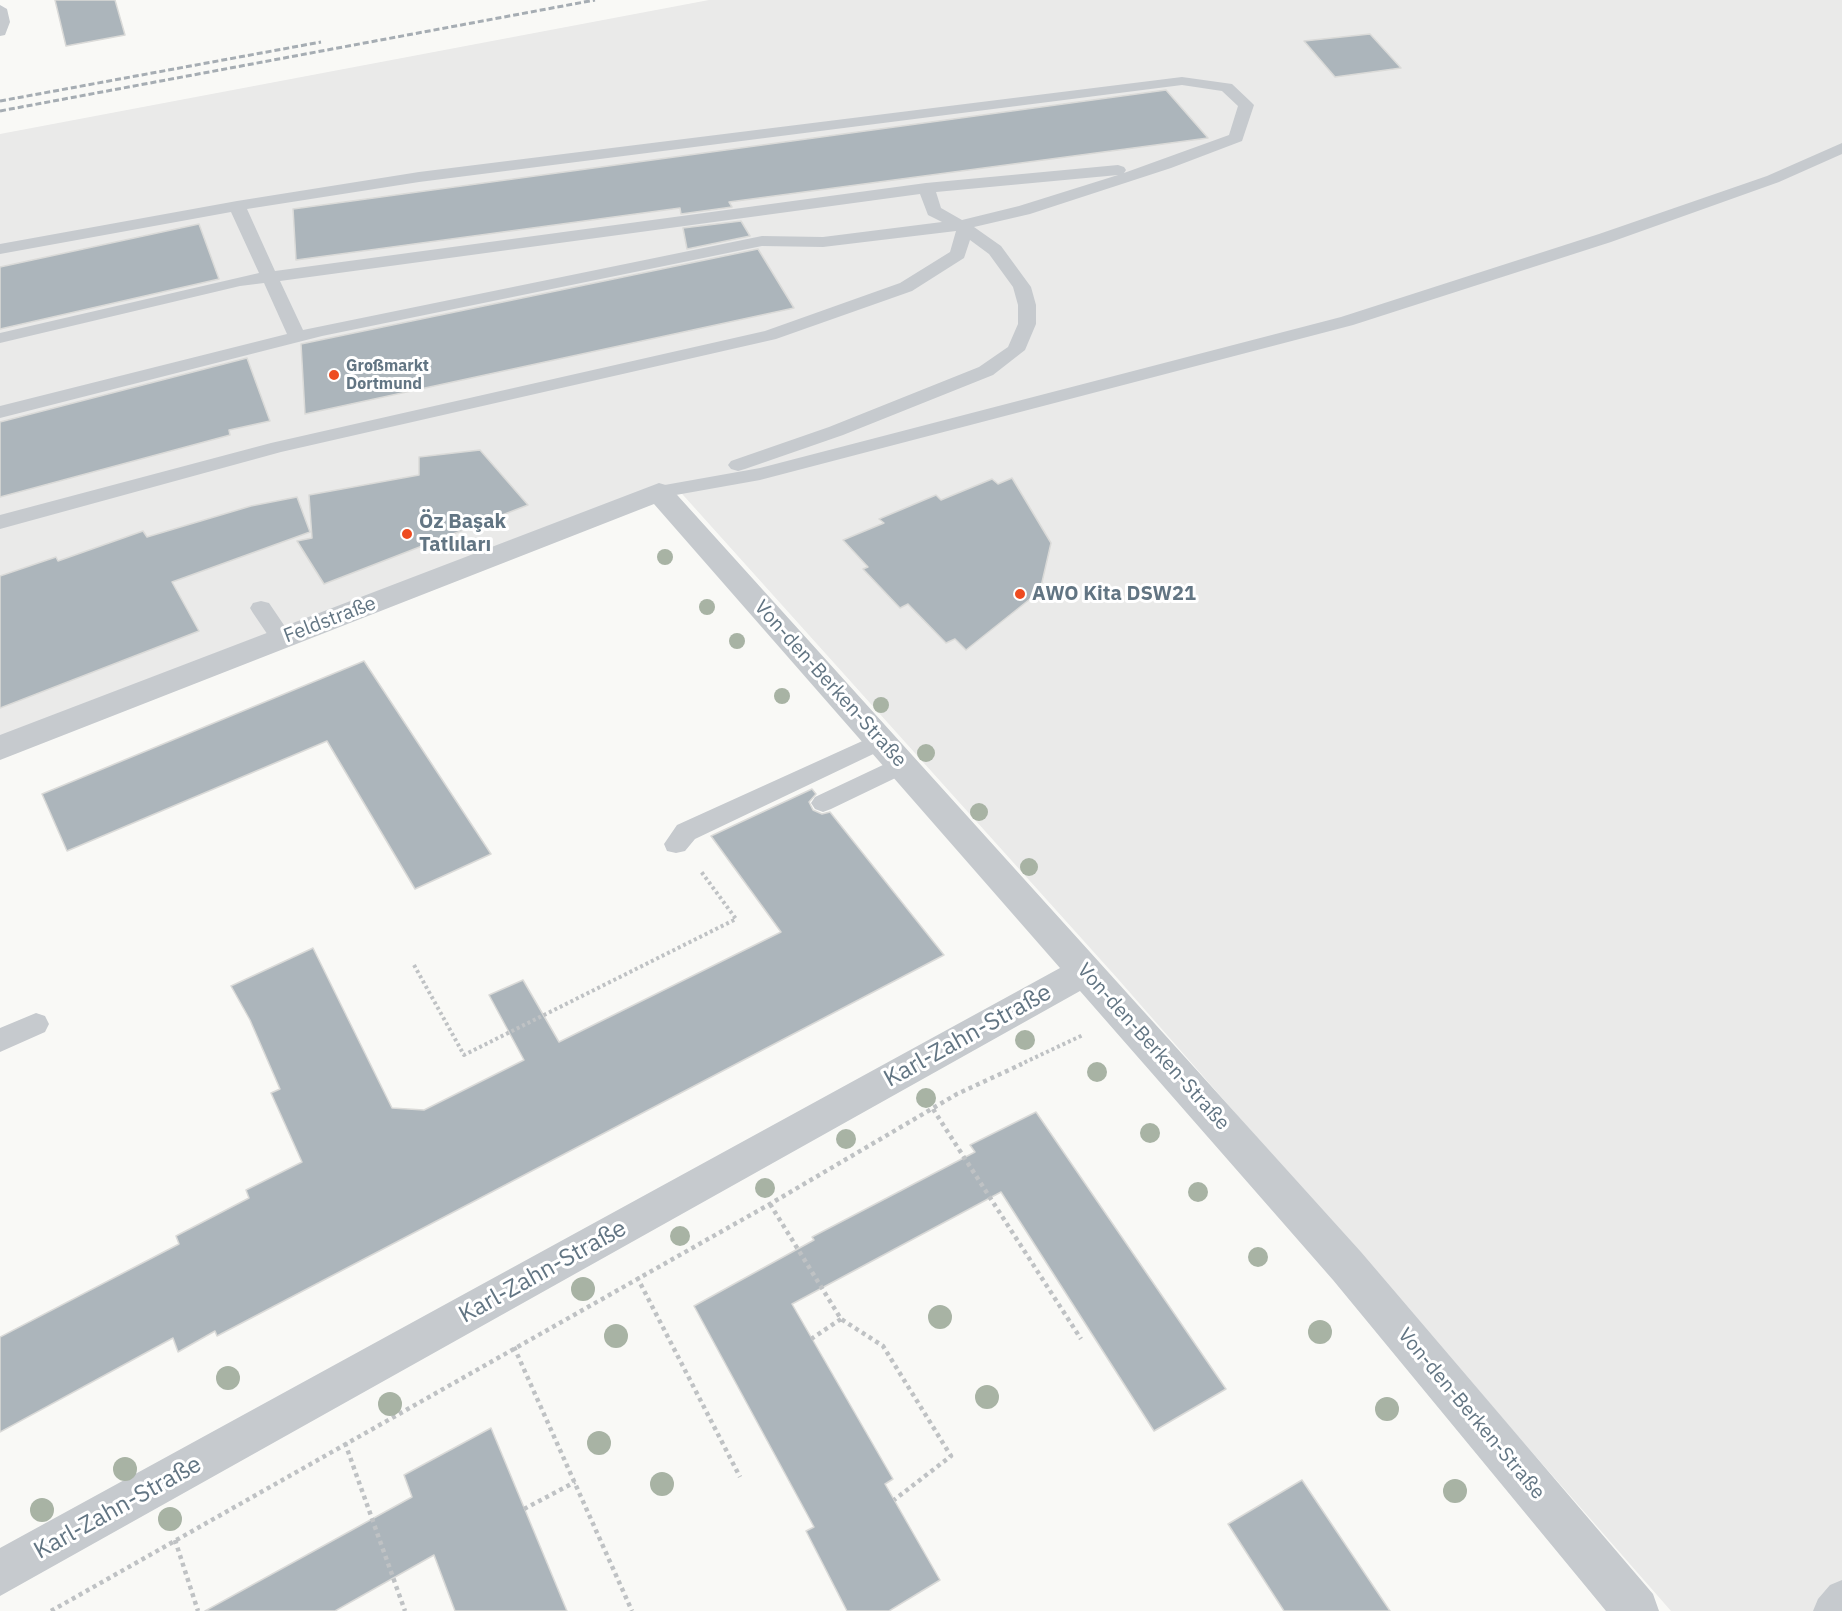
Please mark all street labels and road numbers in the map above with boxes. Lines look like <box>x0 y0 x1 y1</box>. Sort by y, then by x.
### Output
street label: Feldstraße <box>280 591 380 649</box>
street label: Von-den-Berken-Straße <box>749 596 911 772</box>
street label: Von-den-Berken-Straße <box>1072 959 1234 1135</box>
street label: Karl-Zahn-Straße <box>879 978 1057 1094</box>
street label: Karl-Zahn-Straße <box>454 1214 632 1330</box>
street label: Von-den-Berken-Straße <box>1392 1324 1550 1504</box>
street label: Karl-Zahn-Straße <box>29 1450 207 1566</box>

